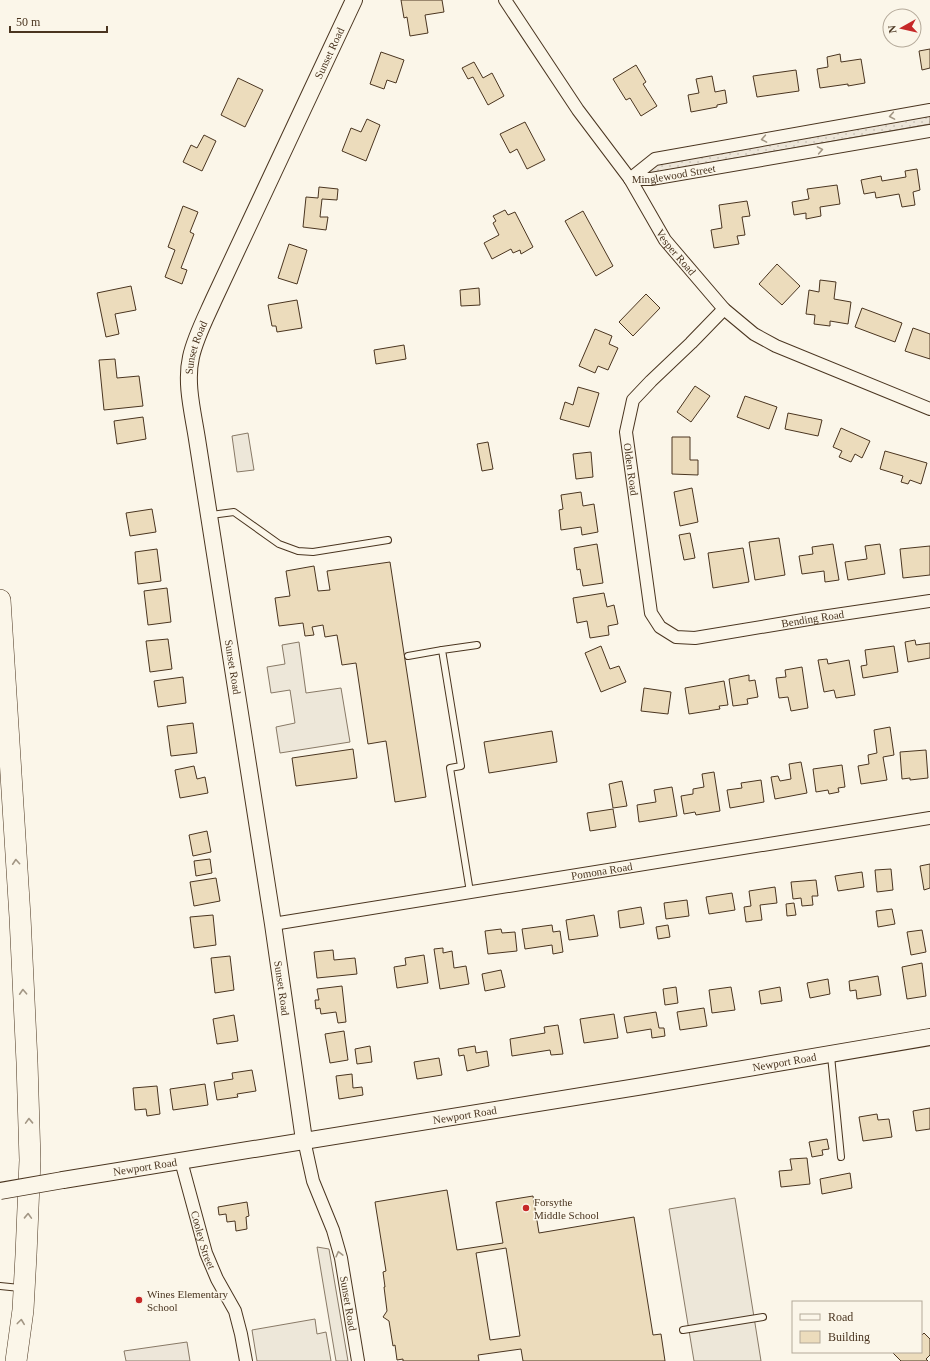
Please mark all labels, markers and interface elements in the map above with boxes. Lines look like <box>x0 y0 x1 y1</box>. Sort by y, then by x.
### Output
scale bar <box>10 8 107 34</box>
north arrow <box>882 8 922 48</box>
text: 50 m <box>16 15 41 29</box>
street label: Sunset Road <box>312 25 347 81</box>
text: N <box>886 25 899 34</box>
one-way arrow <box>889 112 895 120</box>
one-way arrow <box>761 135 767 143</box>
one-way arrow <box>817 146 823 155</box>
street label: Minglewood Street <box>632 162 716 185</box>
street label: Vesper Road <box>654 227 699 278</box>
street label: Sunset Road <box>183 319 209 375</box>
street label: Olden Road <box>622 442 641 497</box>
street label: Bending Road <box>780 608 845 630</box>
street label: Sunset Road <box>223 639 243 696</box>
one-way arrow <box>12 859 21 865</box>
street label: Pomona Road <box>570 860 634 882</box>
street label: Sunset Road <box>272 960 292 1017</box>
one-way arrow <box>19 989 28 995</box>
street label: Newport Road <box>752 1050 818 1073</box>
street label: Newport Road <box>432 1104 498 1126</box>
one-way arrow <box>25 1118 33 1124</box>
street label: Newport Road <box>112 1156 178 1178</box>
place label: Forsythe Middle School <box>534 1196 599 1221</box>
marker: Forsythe Middle School <box>521 1203 531 1213</box>
street label: Cooley Street <box>189 1209 218 1271</box>
one-way arrow <box>24 1213 32 1219</box>
one-way arrow <box>336 1250 344 1257</box>
street label: Sunset Road <box>338 1275 359 1332</box>
place label: Wines Elementary School <box>147 1288 229 1313</box>
marker: Wines Elementary School <box>134 1295 144 1305</box>
legend <box>792 1301 922 1353</box>
text: Road <box>828 1310 853 1324</box>
one-way arrow <box>16 1319 25 1325</box>
text: Building <box>828 1330 870 1344</box>

